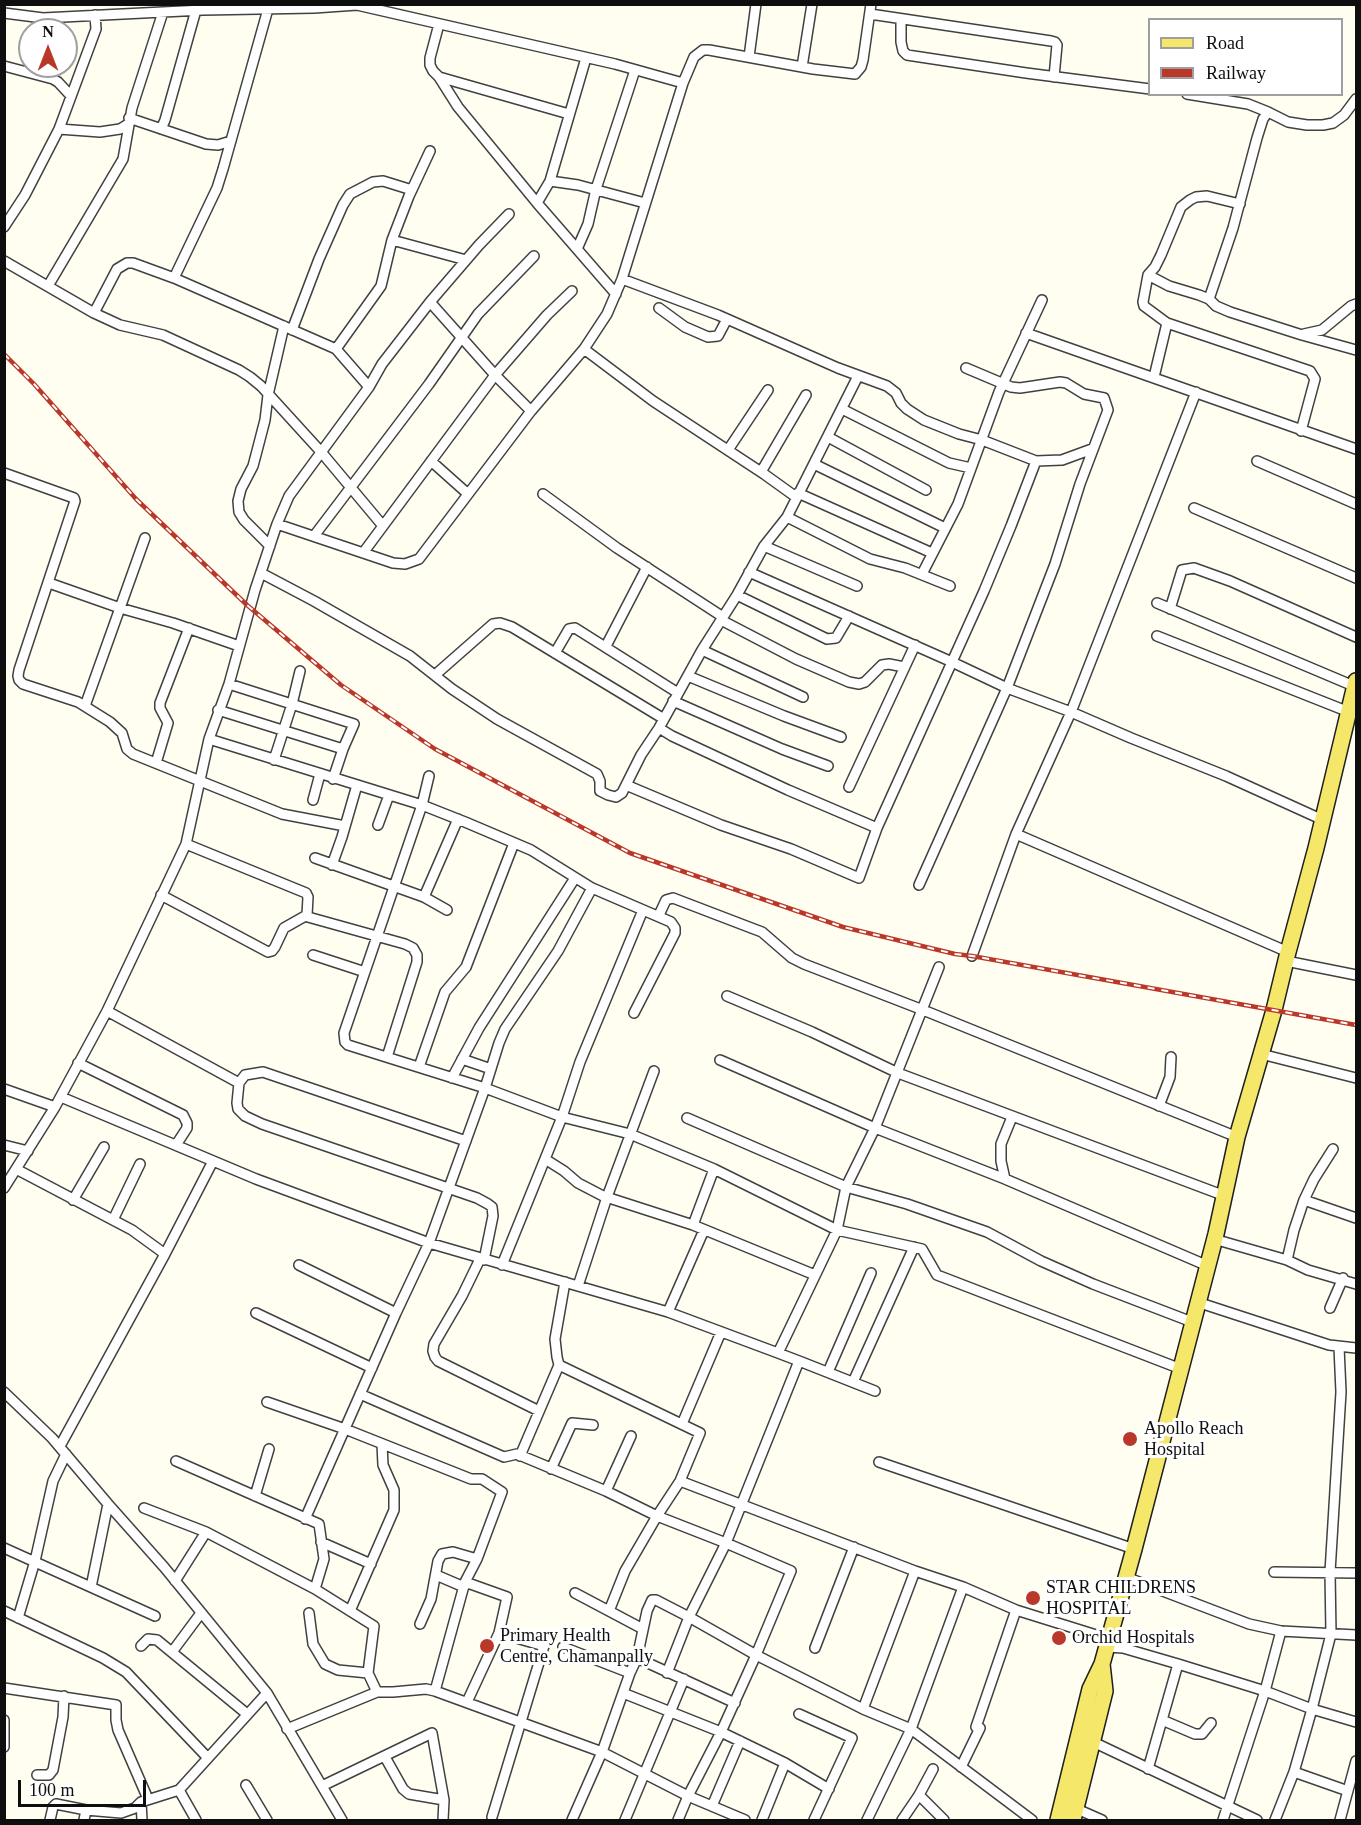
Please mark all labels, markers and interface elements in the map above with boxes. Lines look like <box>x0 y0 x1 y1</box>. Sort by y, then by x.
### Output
north arrow <box>18 18 78 78</box>
legend <box>1148 18 1343 96</box>
text: N <box>42 23 54 40</box>
text: Road <box>1206 33 1244 53</box>
text: Railway <box>1206 63 1266 83</box>
place label: Apollo Reach Hospital <box>1144 1418 1243 1460</box>
marker: Apollo Reach Hospital <box>1121 1430 1139 1448</box>
place label: STAR CHILDRENS HOSPITAL <box>1046 1577 1196 1620</box>
marker: STAR CHILDRENS HOSPITAL <box>1024 1589 1042 1607</box>
place label: Primary Health Centre, Chamanpally <box>500 1625 653 1668</box>
place label: Orchid Hospitals <box>1072 1627 1194 1649</box>
marker: Orchid Hospitals <box>1050 1629 1068 1647</box>
marker: Primary Health Centre, Chamanpally <box>478 1637 496 1655</box>
scale bar <box>21 1768 148 1806</box>
text: 100 m <box>29 1780 75 1800</box>

